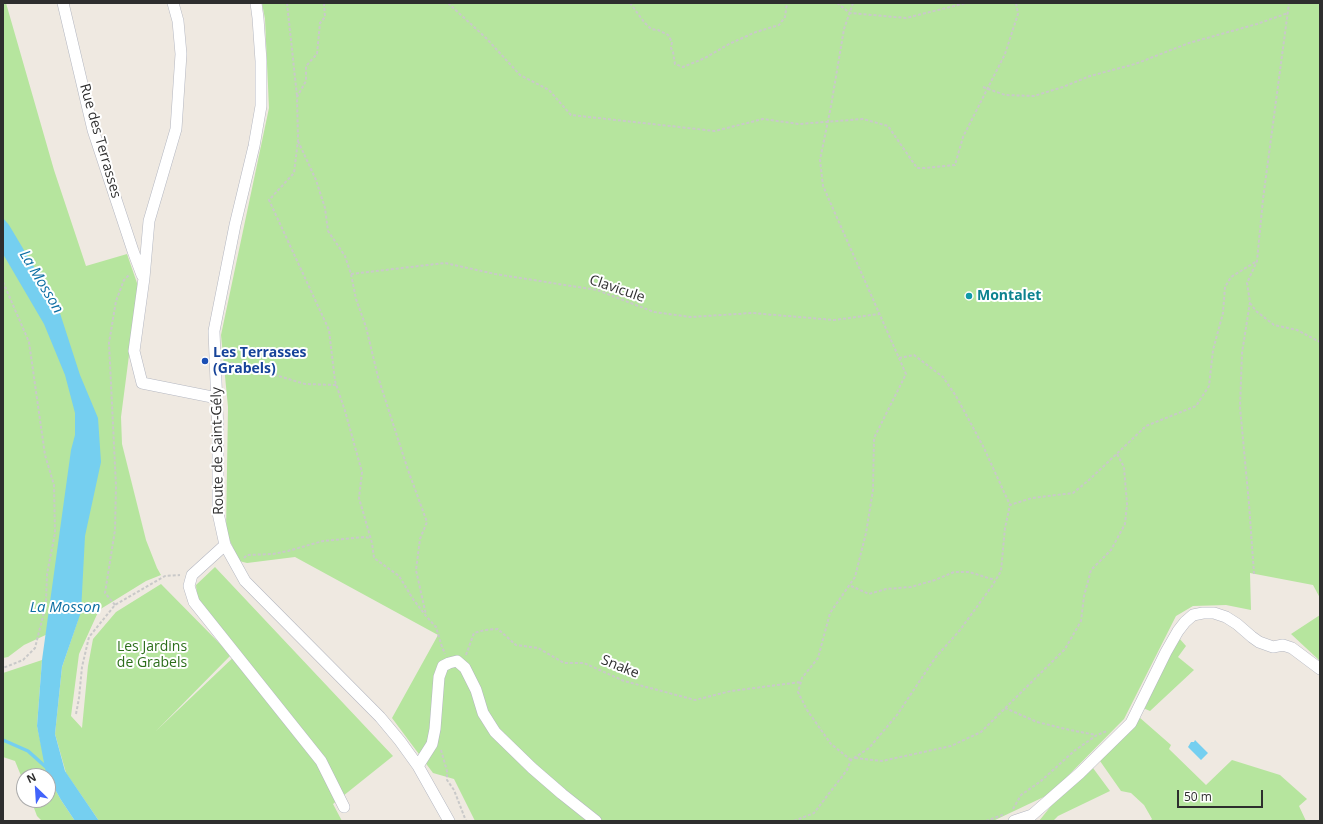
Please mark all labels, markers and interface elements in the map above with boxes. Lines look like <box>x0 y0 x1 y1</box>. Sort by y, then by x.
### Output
street label: Rue des Terrasses <box>76 82 124 200</box>
water label: La Mosson <box>15 247 67 317</box>
street label: Clavicule <box>587 272 647 306</box>
place label: Montalet <box>977 288 1041 304</box>
marker: Montalet <box>964 291 974 301</box>
place label: Les Terrasses (Grabels) <box>213 345 306 378</box>
marker: Les Terrasses (Grabels) <box>200 356 210 366</box>
street label: Route de Saint-Gély <box>208 387 228 515</box>
water label: La Mosson <box>30 599 100 617</box>
park label: Les Jardins de Grabels <box>117 639 187 672</box>
street label: Snake <box>599 652 641 682</box>
north arrow <box>16 768 56 808</box>
text: N <box>24 769 38 786</box>
scale bar <box>1179 782 1265 808</box>
text: 50 m <box>1184 788 1212 805</box>

